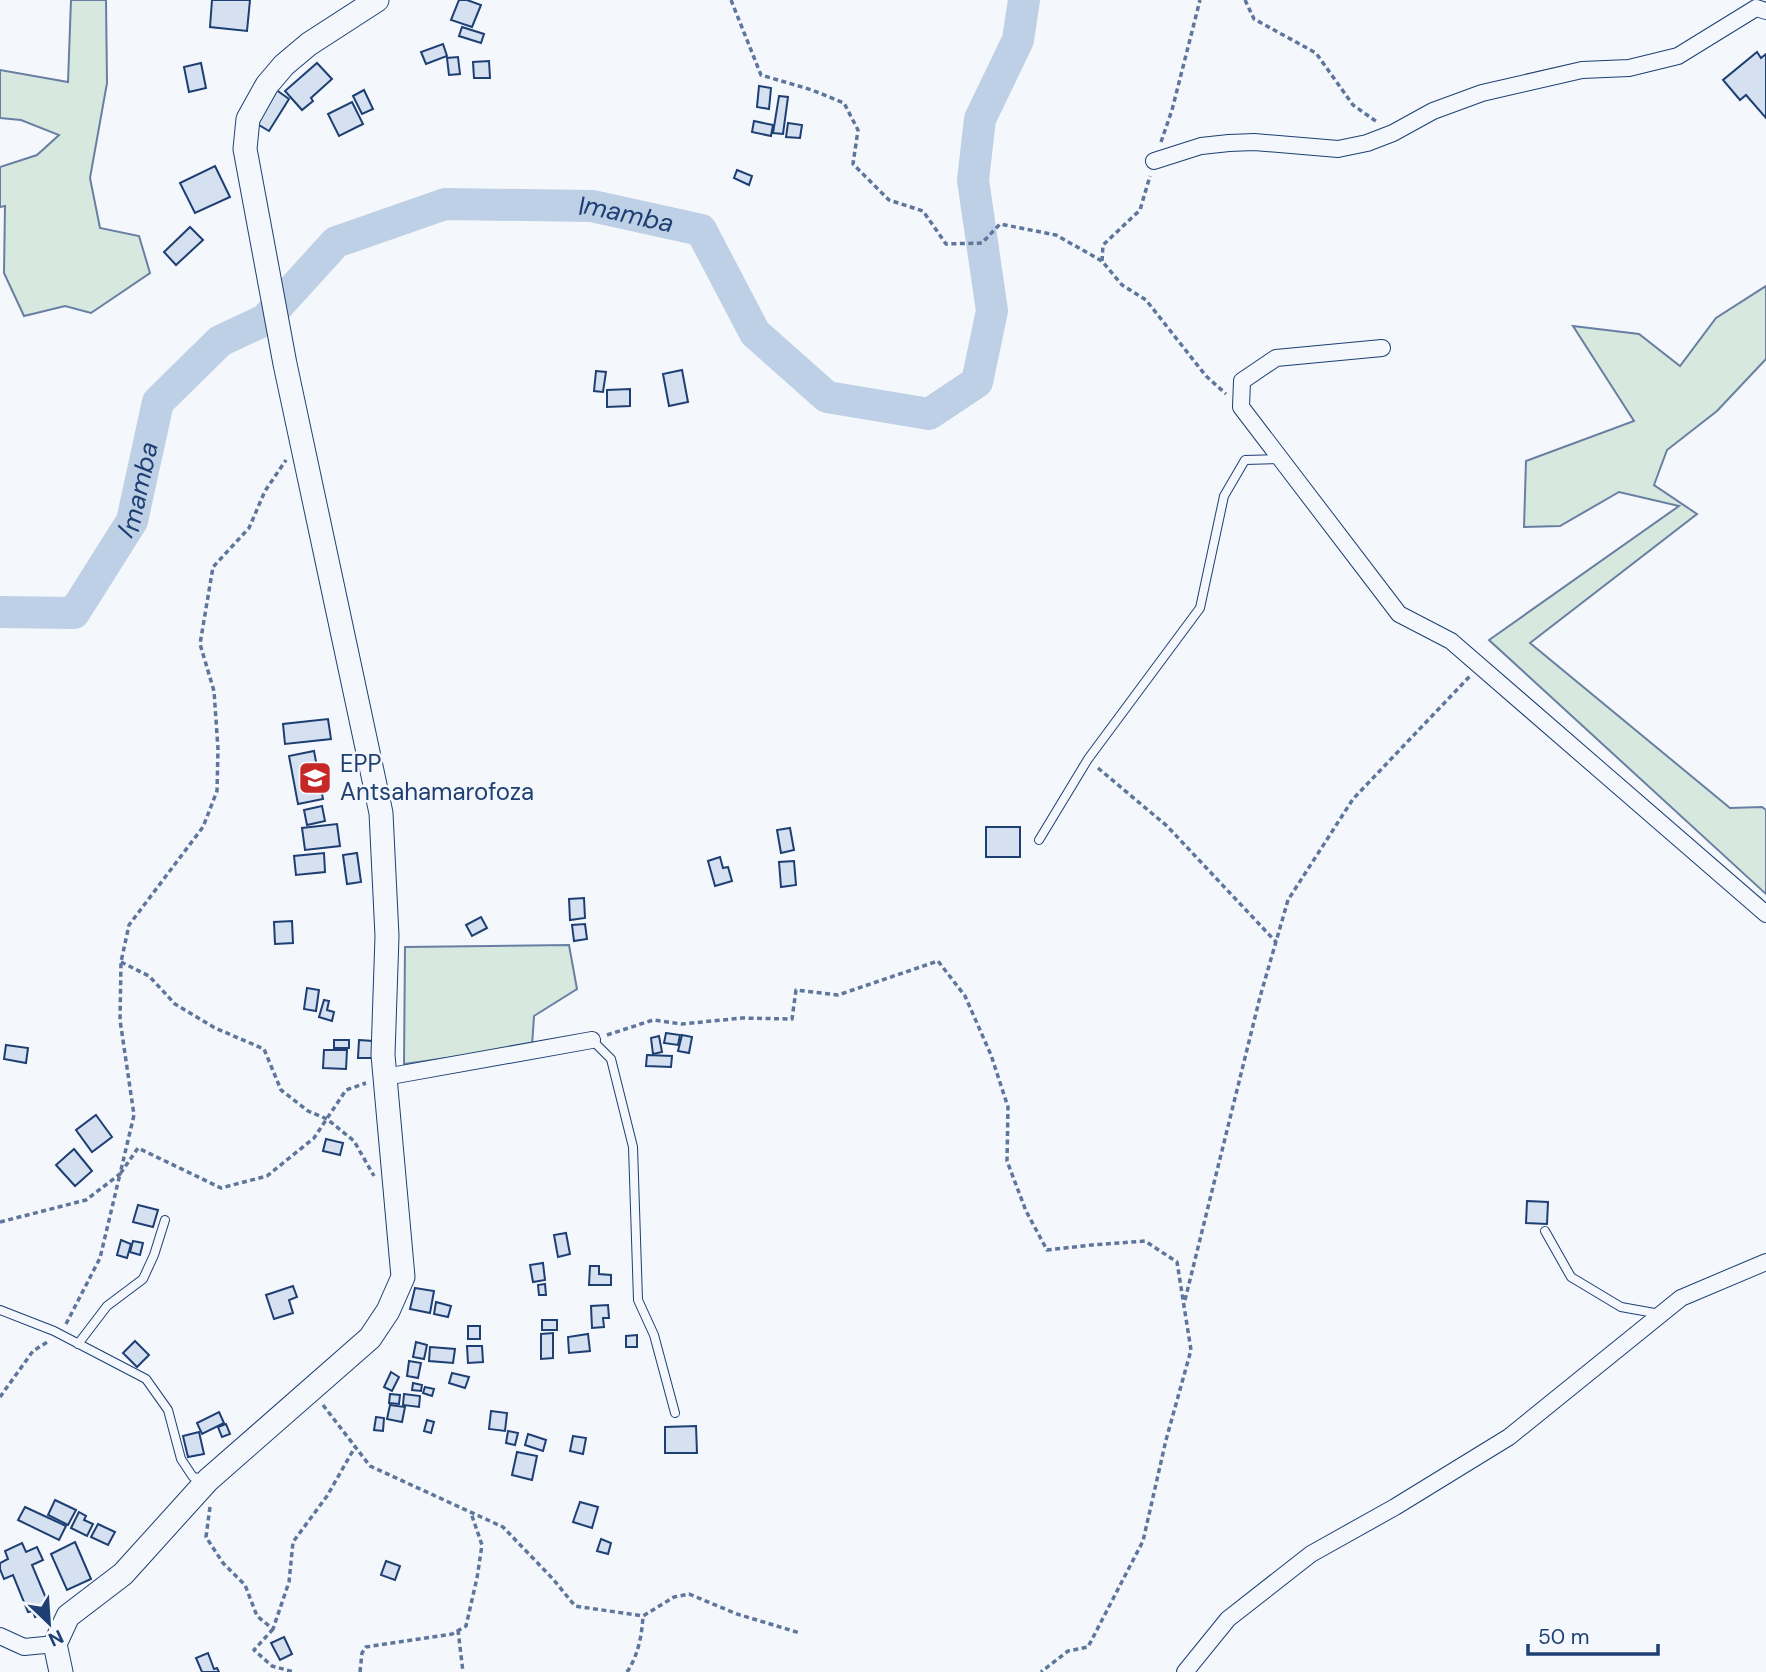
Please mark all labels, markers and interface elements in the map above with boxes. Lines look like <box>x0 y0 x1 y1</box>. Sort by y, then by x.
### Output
water label: Imamba <box>578 188 677 241</box>
water label: Imamba <box>109 439 166 544</box>
place label: EPP Antsahamarofoza <box>340 748 534 807</box>
school or university icon: EPP Antsahamarofoza <box>296 759 334 797</box>
north arrow <box>14 1588 84 1658</box>
scale bar <box>1528 1612 1658 1656</box>
text: 50 m <box>1538 1623 1589 1651</box>
text: N <box>44 1624 68 1652</box>

